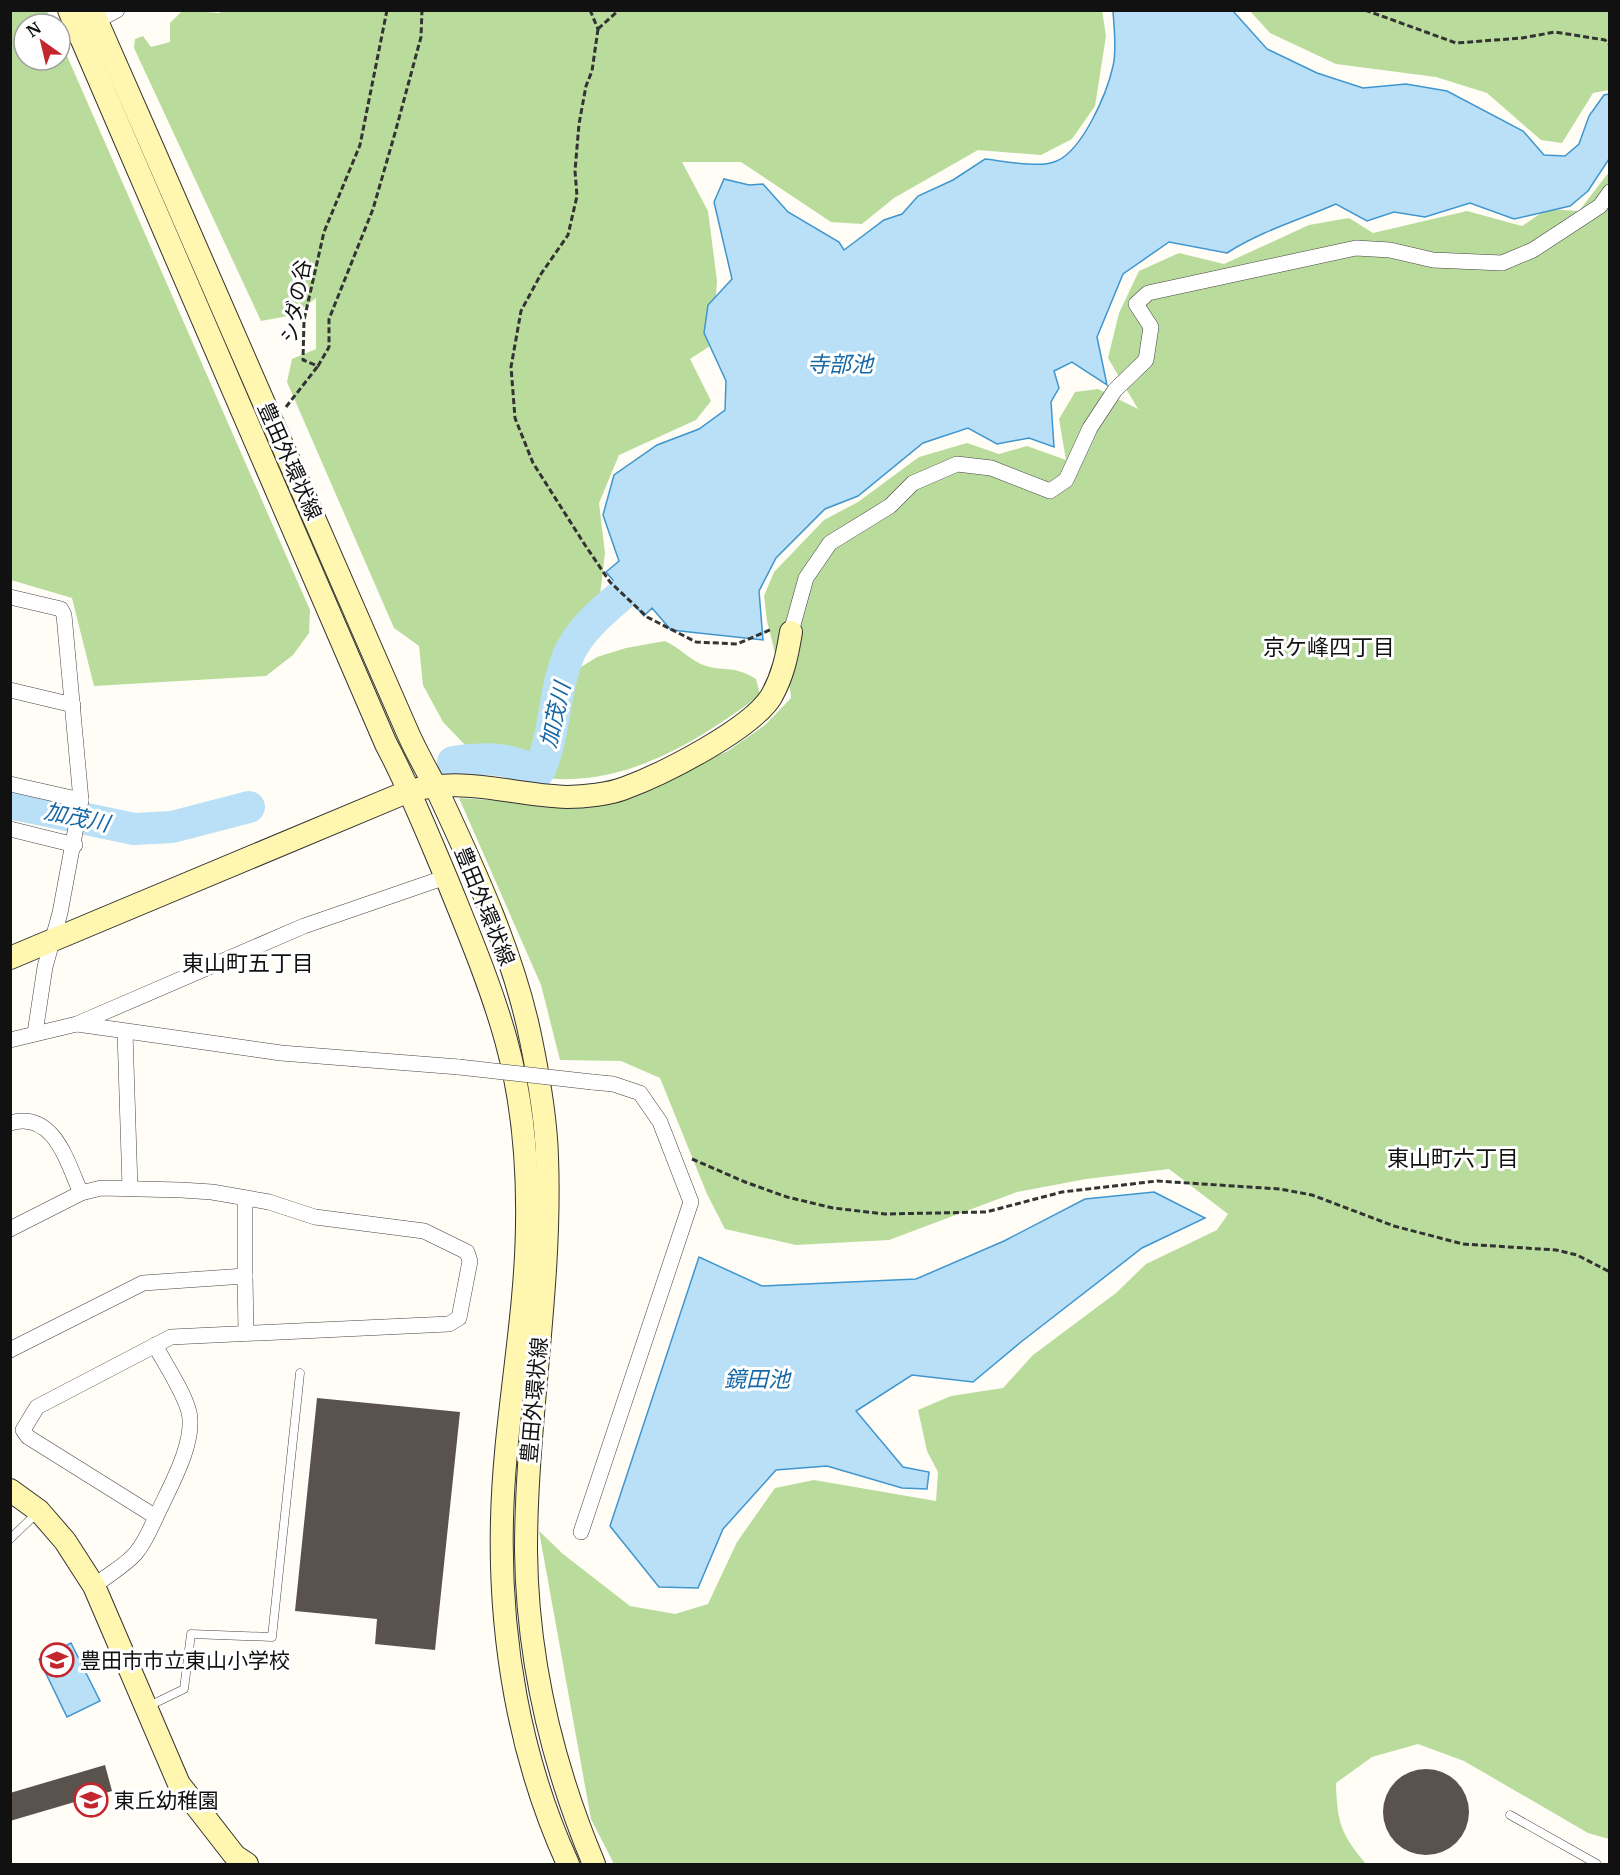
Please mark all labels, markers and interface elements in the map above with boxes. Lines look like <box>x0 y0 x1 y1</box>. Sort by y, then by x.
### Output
north arrow <box>12 12 72 72</box>
text: N <box>23 18 45 41</box>
street label: シダの谷 <box>275 257 317 345</box>
water label: 寺部池 <box>807 350 875 378</box>
street label: 豊田外環状線 <box>252 398 328 524</box>
district label: 京ケ峰四丁目 <box>1263 633 1395 661</box>
water label: 加茂川 <box>534 678 577 750</box>
water label: 加茂川 <box>42 796 114 838</box>
street label: 豊田外環状線 <box>449 843 521 969</box>
district label: 東山町五丁目 <box>182 949 314 977</box>
district label: 東山町六丁目 <box>1387 1144 1519 1172</box>
street label: 豊田外環状線 <box>515 1336 553 1464</box>
water label: 鏡田池 <box>724 1365 792 1393</box>
school or university icon: 豊田市市立東山小学校 <box>39 1642 75 1678</box>
place label: 豊田市市立東山小学校 <box>80 1647 290 1674</box>
school or university icon: 東丘幼稚園 <box>73 1782 109 1818</box>
place label: 東丘幼稚園 <box>114 1787 219 1814</box>

